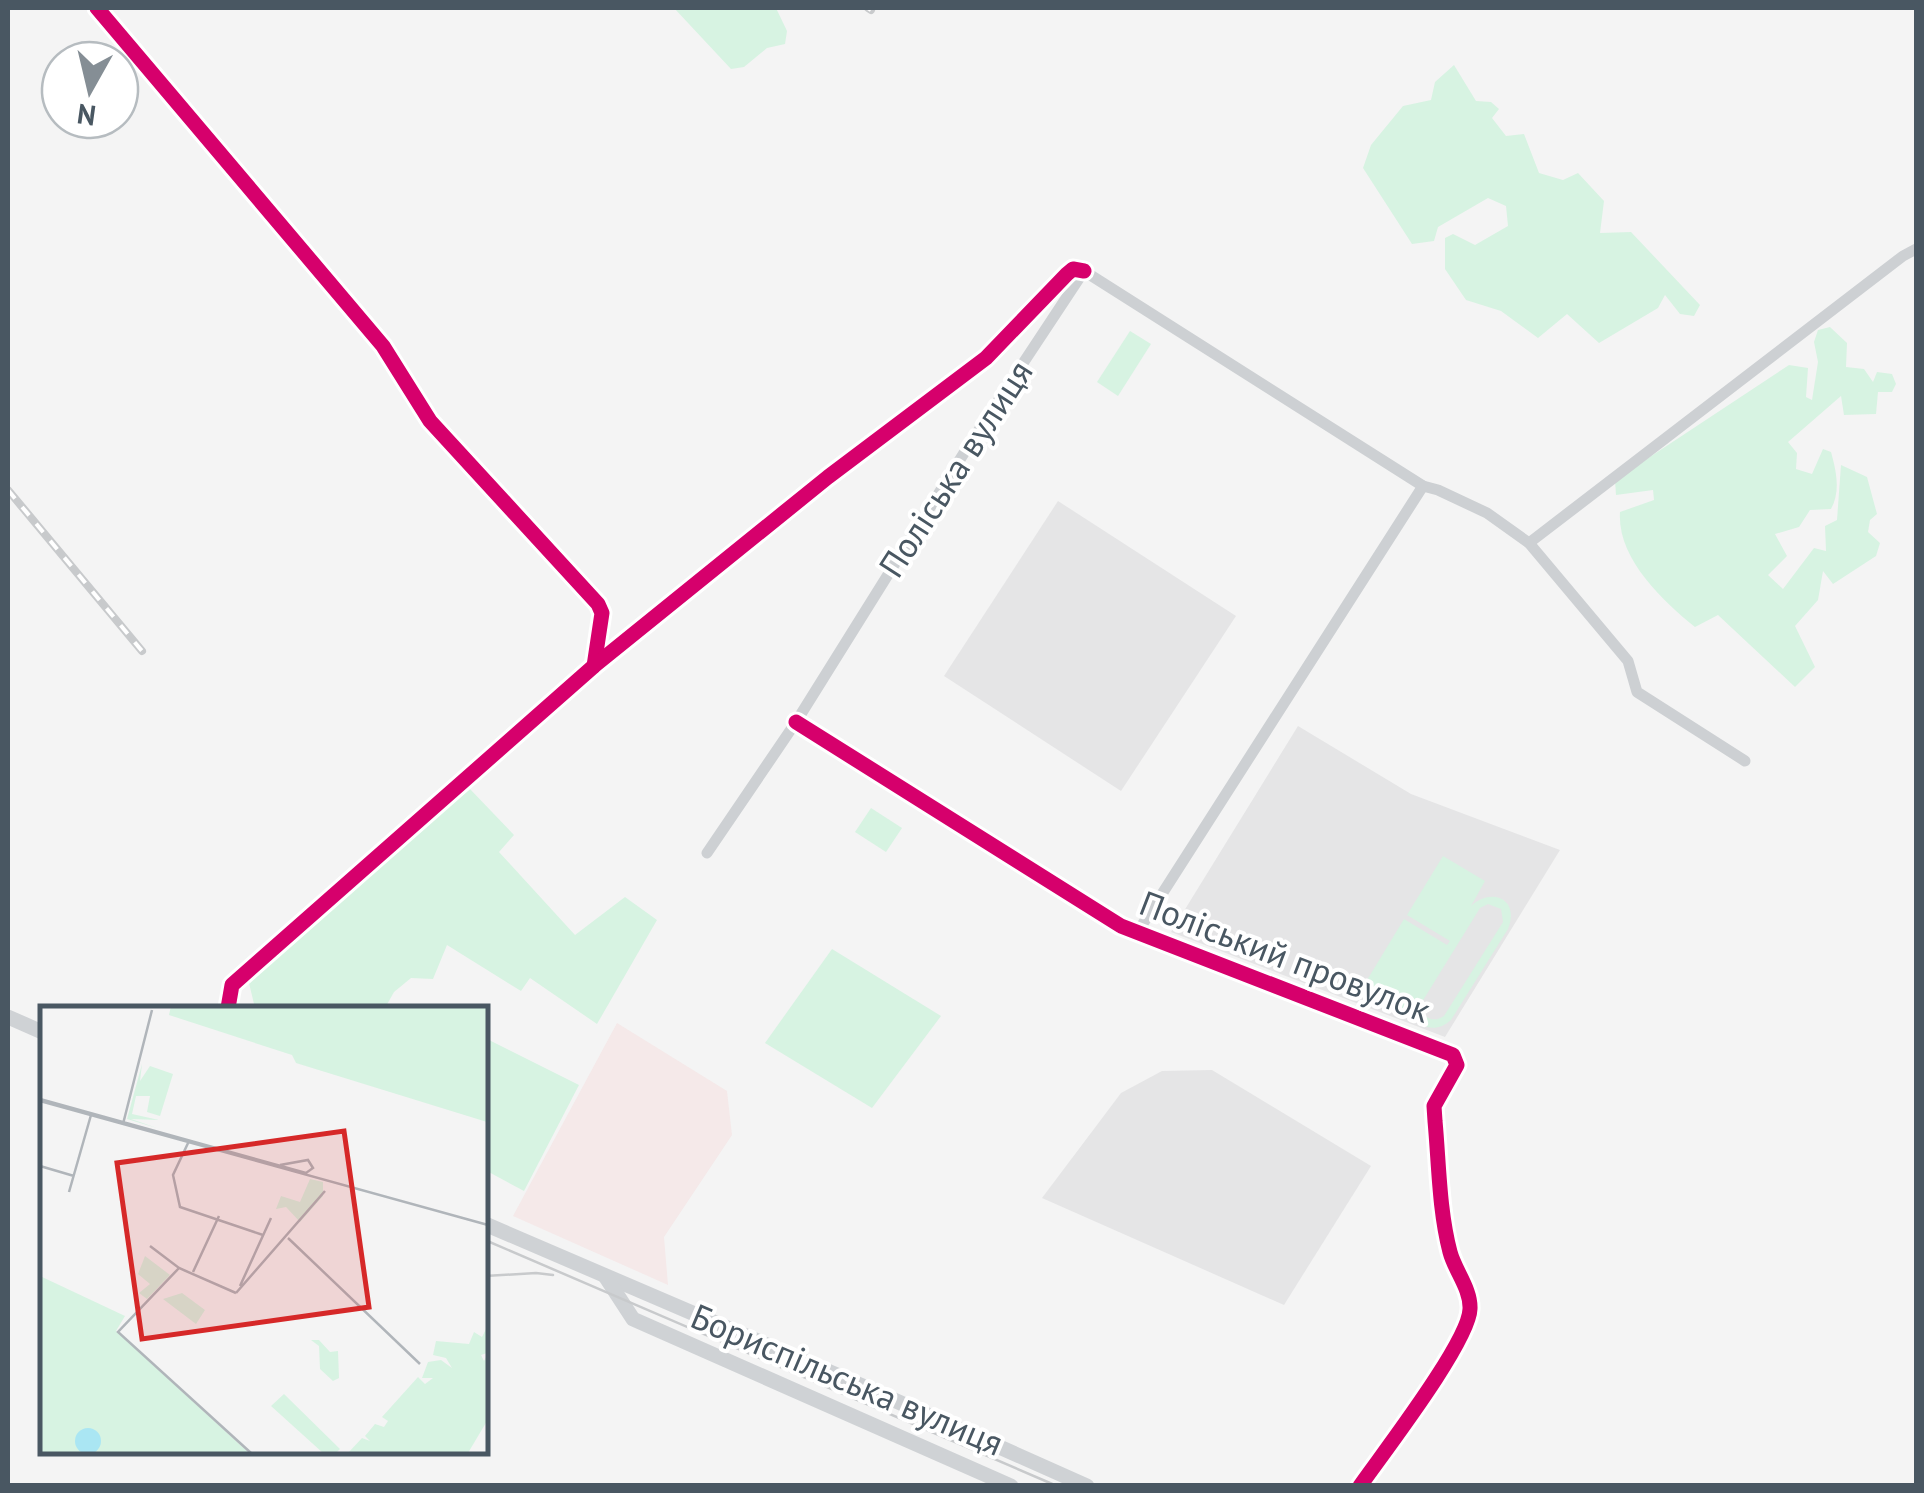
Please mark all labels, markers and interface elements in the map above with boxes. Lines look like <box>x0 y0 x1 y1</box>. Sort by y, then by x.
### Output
north arrow <box>40 40 140 140</box>
text: N <box>75 96 98 135</box>
street label: Поліська вулиця <box>868 351 1042 586</box>
street label: Поліський провулок <box>1133 879 1437 1033</box>
inset map <box>40 1006 488 1453</box>
street label: Бориспільська вулиця <box>684 1293 1010 1466</box>

